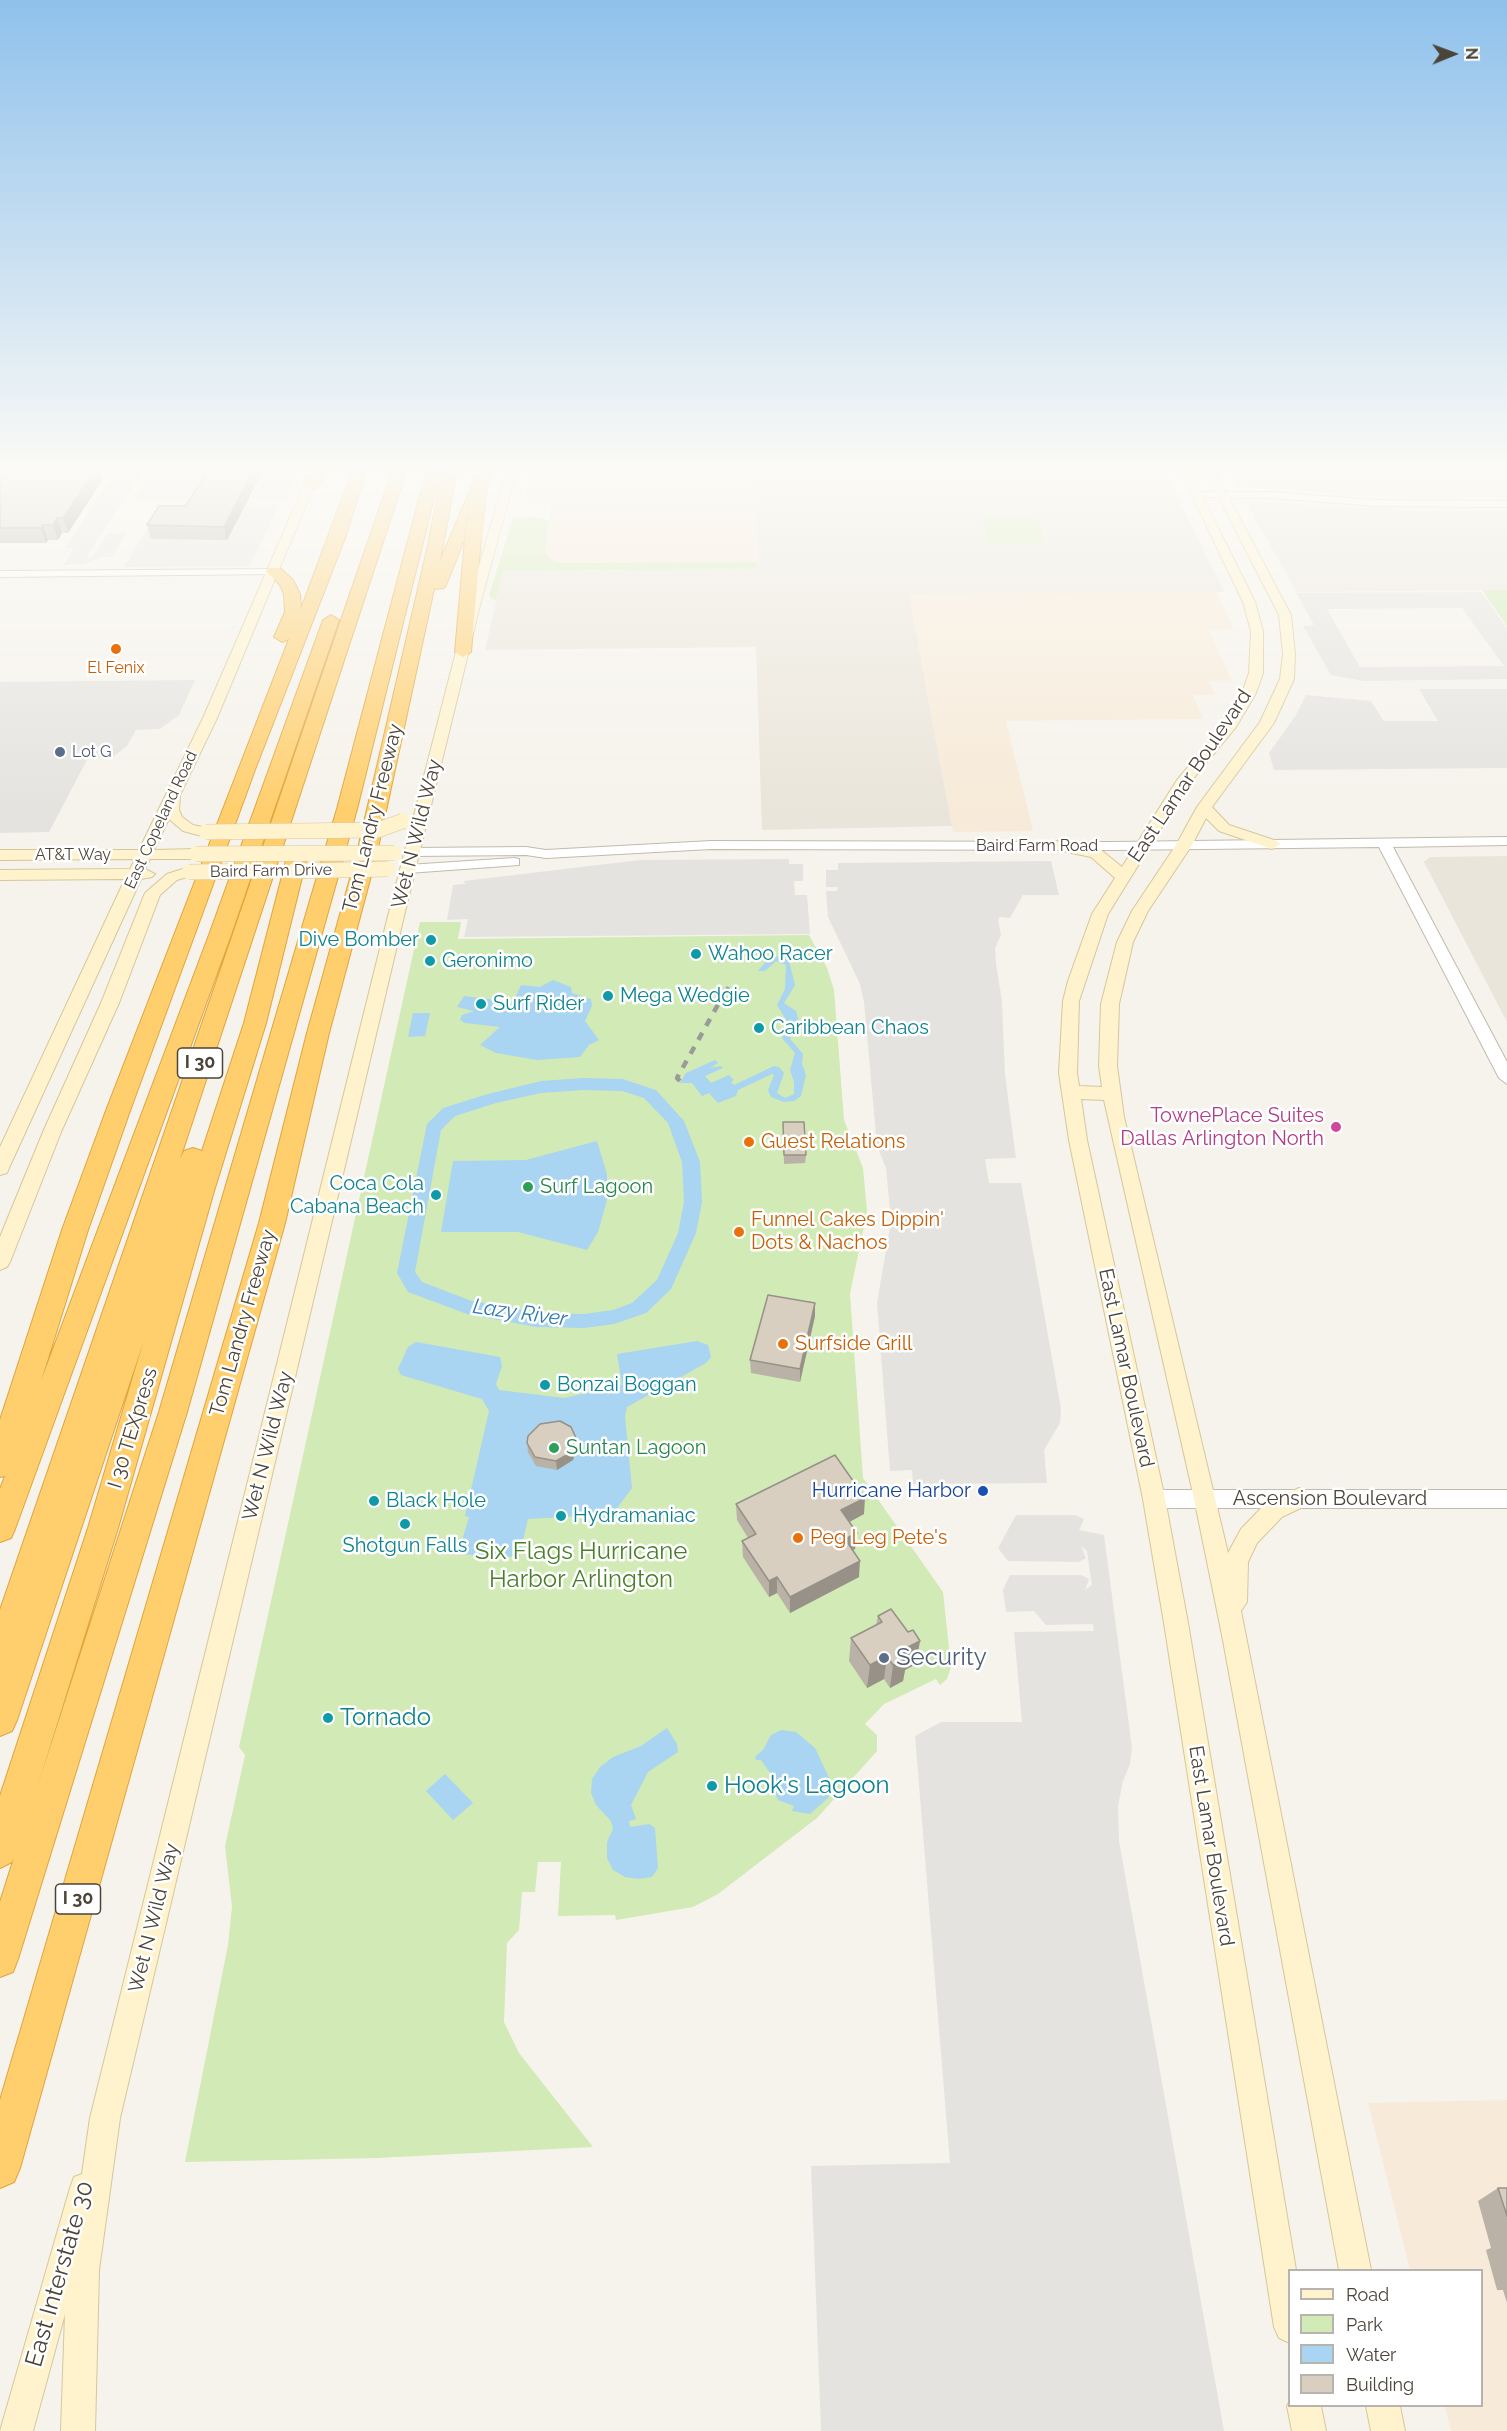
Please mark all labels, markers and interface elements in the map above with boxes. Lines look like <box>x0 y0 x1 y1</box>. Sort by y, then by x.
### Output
north arrow <box>1423 24 1483 84</box>
text: N <box>1462 47 1481 60</box>
marker: El Fenix <box>109 642 123 656</box>
place label: El Fenix <box>87 658 145 678</box>
street label: East Lamar Boulevard <box>1123 685 1257 867</box>
street label: Tom Landry Freeway <box>338 721 408 915</box>
place label: Lot G <box>72 742 111 762</box>
marker: Lot G <box>53 745 67 759</box>
street label: East Copeland Road <box>121 748 201 892</box>
street label: Wet N Wild Way <box>387 757 447 911</box>
street label: Baird Farm Road <box>976 836 1098 856</box>
street label: AT&T Way <box>35 845 111 865</box>
street label: Baird Farm Drive <box>210 860 332 882</box>
place label: Dive Bomber <box>299 928 419 952</box>
marker: Dive Bomber <box>424 933 438 947</box>
place label: Wahoo Racer <box>708 942 833 966</box>
marker: Wahoo Racer <box>689 947 703 961</box>
place label: Geronimo <box>442 949 533 973</box>
marker: Geronimo <box>423 954 437 968</box>
place label: Mega Wedgie <box>620 984 750 1008</box>
marker: Mega Wedgie <box>601 989 615 1003</box>
place label: Surf Rider <box>493 992 584 1016</box>
marker: Surf Rider <box>474 997 488 1011</box>
place label: Caribbean Chaos <box>771 1016 929 1040</box>
marker: Caribbean Chaos <box>752 1021 766 1035</box>
road number: I 30 <box>178 1048 222 1078</box>
place label: TownePlace Suites Dallas Arlington North <box>1120 1104 1324 1151</box>
marker: TownePlace Suites Dallas Arlington North <box>1329 1120 1343 1134</box>
place label: Guest Relations <box>761 1130 905 1154</box>
marker: Guest Relations <box>742 1135 756 1149</box>
place label: Coca Cola Cabana Beach <box>290 1172 424 1219</box>
place label: Surf Lagoon <box>540 1175 653 1199</box>
marker: Surf Lagoon <box>521 1180 535 1194</box>
marker: Coca Cola Cabana Beach <box>429 1188 443 1202</box>
place label: Funnel Cakes Dippin' Dots & Nachos <box>751 1208 944 1255</box>
marker: Funnel Cakes Dippin' Dots & Nachos <box>732 1225 746 1239</box>
street label: Tom Landry Freeway <box>205 1227 281 1419</box>
street label: East Lamar Boulevard <box>1093 1266 1159 1470</box>
water label: Lazy River <box>471 1294 569 1332</box>
place label: Surfside Grill <box>795 1332 913 1356</box>
marker: Surfside Grill <box>776 1337 790 1351</box>
street label: I 30 TEXpress <box>103 1365 163 1491</box>
street label: Wet N Wild Way <box>238 1369 298 1523</box>
place label: Bonzai Boggan <box>557 1373 697 1397</box>
marker: Bonzai Boggan <box>538 1378 552 1392</box>
place label: Suntan Lagoon <box>566 1436 706 1460</box>
marker: Suntan Lagoon <box>547 1441 561 1455</box>
place label: Hurricane Harbor <box>812 1479 971 1503</box>
marker: Hurricane Harbor <box>976 1484 990 1498</box>
street label: Ascension Boulevard <box>1233 1487 1427 1511</box>
place label: Black Hole <box>386 1489 486 1513</box>
marker: Black Hole <box>367 1494 381 1508</box>
place label: Hydramaniac <box>573 1504 696 1528</box>
marker: Hydramaniac <box>554 1509 568 1523</box>
marker: Shotgun Falls <box>398 1517 412 1531</box>
place label: Peg Leg Pete's <box>810 1526 947 1550</box>
marker: Peg Leg Pete's <box>791 1531 805 1545</box>
place label: Shotgun Falls <box>343 1534 467 1558</box>
park label: Six Flags Hurricane Harbor Arlington <box>475 1538 687 1594</box>
place label: Security <box>896 1644 987 1672</box>
marker: Security <box>877 1651 891 1665</box>
place label: Tornado <box>340 1704 431 1732</box>
marker: Tornado <box>321 1711 335 1725</box>
street label: East Lamar Boulevard <box>1183 1744 1239 1948</box>
place label: Hook's Lagoon <box>724 1772 889 1800</box>
marker: Hook's Lagoon <box>705 1779 719 1793</box>
street label: Wet N Wild Way <box>124 1841 184 1995</box>
road number: I 30 <box>56 1884 100 1914</box>
street label: East Interstate 30 <box>20 2178 100 2370</box>
legend <box>1288 2269 1483 2407</box>
text: Road <box>1346 2284 1389 2305</box>
text: Park <box>1346 2314 1383 2335</box>
text: Water <box>1346 2344 1396 2365</box>
text: Building <box>1346 2374 1414 2395</box>

